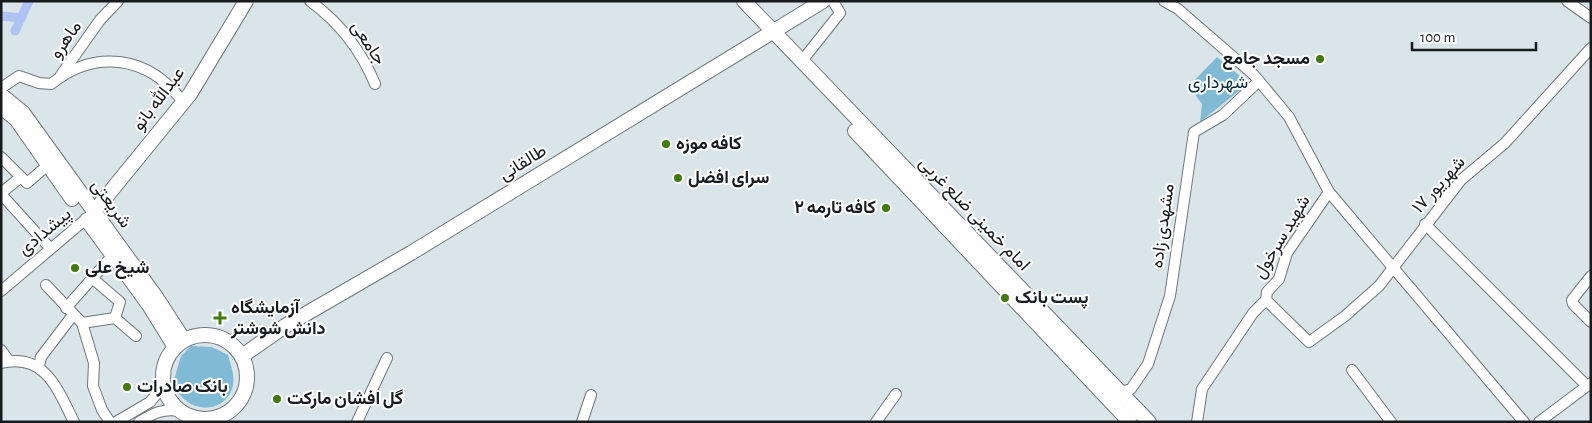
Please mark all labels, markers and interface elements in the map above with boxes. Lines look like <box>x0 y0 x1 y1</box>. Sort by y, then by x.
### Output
street label: ماهرو <box>47 18 86 63</box>
street label: جامعی <box>346 18 389 69</box>
scale bar <box>1412 20 1536 52</box>
text: 100 m <box>1420 30 1455 45</box>
place label: مسجد جامع <box>1222 50 1310 70</box>
marker: مسجد جامع <box>1314 53 1326 65</box>
street label: عبدالله بانو <box>127 62 189 135</box>
park label: شهرداری <box>1188 74 1248 93</box>
place label: کافه موزه <box>676 134 742 154</box>
marker: کافه موزه <box>660 138 672 150</box>
street label: طالقانی <box>496 142 550 185</box>
street label: امام خمینی ضلع غربی <box>914 153 1033 276</box>
street label: ۱۷ شهریور <box>1409 153 1470 218</box>
place label: سرای افضل <box>688 168 769 188</box>
marker: سرای افضل <box>672 172 684 184</box>
street label: شریعتی <box>87 176 135 232</box>
street label: مشهدی زاده <box>1148 183 1179 270</box>
street label: شهید سرخول <box>1250 192 1315 282</box>
place label: کافه تارمه ۲ <box>794 198 876 218</box>
marker: کافه تارمه ۲ <box>880 202 892 214</box>
street label: پیشدادی <box>15 205 76 261</box>
place label: شیخ علی <box>85 259 149 279</box>
marker: شیخ علی <box>69 262 81 274</box>
place label: پست بانک <box>1015 289 1089 309</box>
marker: پست بانک <box>999 292 1011 304</box>
place label: آزمایشگاه دانش شوشتر <box>230 298 326 339</box>
marker: آزمایشگاه دانش شوشتر <box>213 311 227 325</box>
place label: بانک صادرات <box>137 378 228 397</box>
marker: بانک صادرات <box>121 381 133 393</box>
place label: گل افشان مارکت <box>287 389 403 409</box>
marker: گل افشان مارکت <box>271 393 283 405</box>

